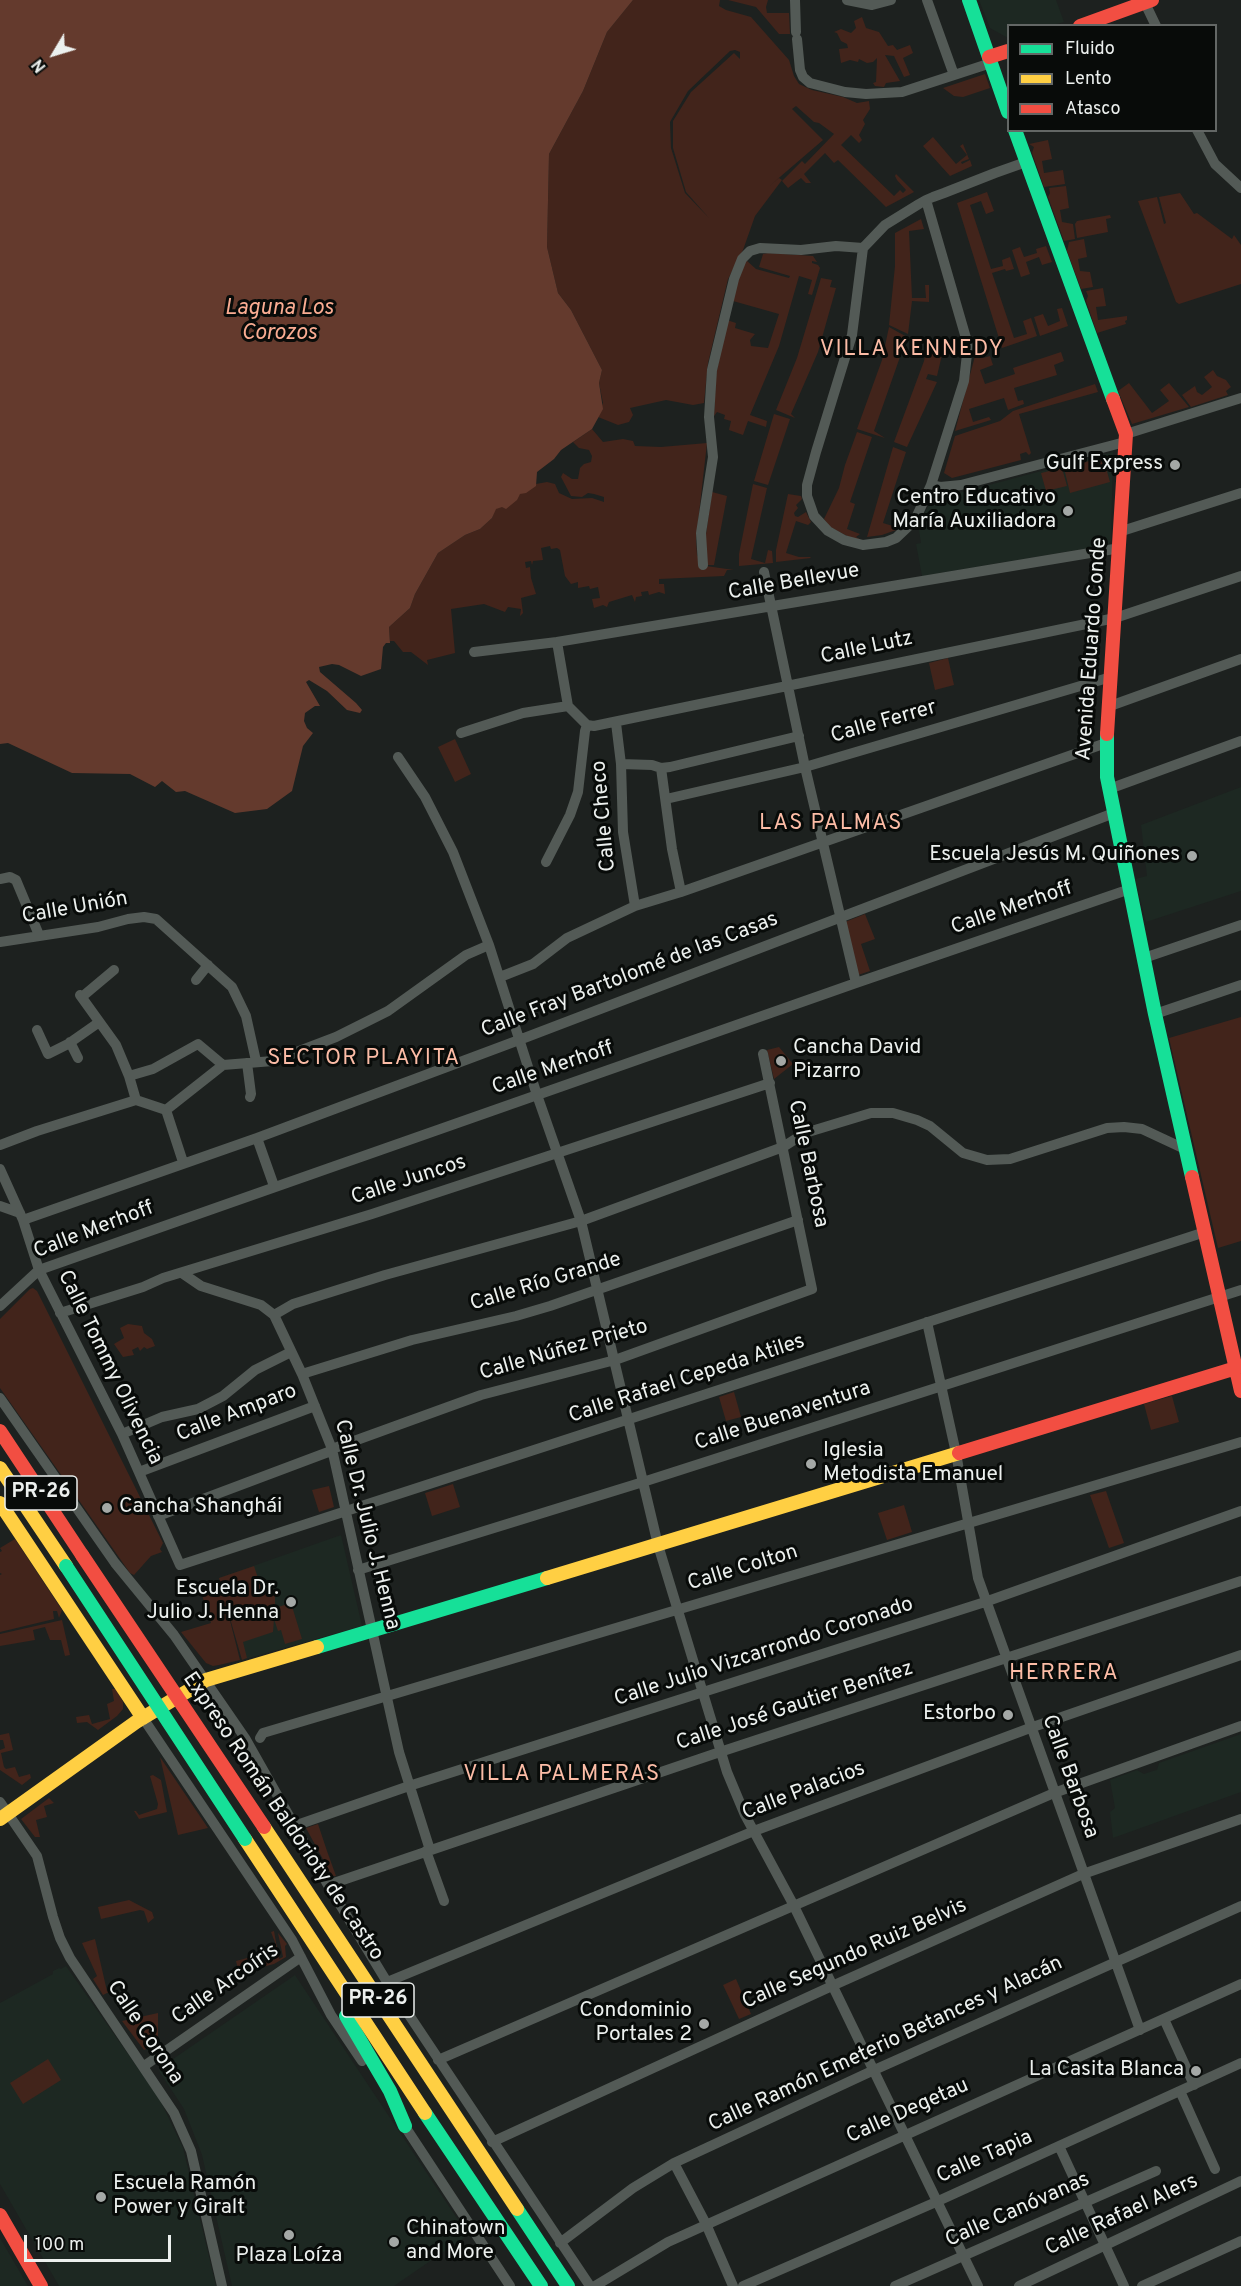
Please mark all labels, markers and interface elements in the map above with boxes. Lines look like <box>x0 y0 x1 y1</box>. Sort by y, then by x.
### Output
north arrow <box>24 24 84 84</box>
legend <box>1007 24 1217 132</box>
text: Fluido <box>1065 38 1115 61</box>
text: N <box>28 54 51 76</box>
text: Lento <box>1065 68 1111 91</box>
text: Atasco <box>1065 98 1121 121</box>
water label: Laguna Los Corozos <box>225 297 333 348</box>
district label: VILLA KENNEDY <box>820 338 1004 364</box>
place label: Gulf Express <box>1046 452 1163 478</box>
marker: Gulf Express <box>1168 458 1182 472</box>
place label: Centro Educativo María Auxiliadora <box>892 486 1056 536</box>
marker: Centro Educativo María Auxiliadora <box>1061 504 1075 518</box>
street label: Avenida Eduardo Conde <box>1073 536 1113 762</box>
street label: Calle Bellevue <box>726 559 862 607</box>
street label: Calle Lutz <box>819 627 915 671</box>
street label: Calle Ferrer <box>828 696 940 750</box>
street label: Calle Checo <box>588 759 622 873</box>
district label: LAS PALMAS <box>759 812 903 838</box>
place label: Escuela Jesús M. Quiñones <box>929 843 1180 869</box>
marker: Escuela Jesús M. Quiñones <box>1185 849 1199 863</box>
street label: Calle Merhoff <box>948 877 1076 941</box>
street label: Calle Unión <box>20 887 130 931</box>
street label: Calle Fray Bartolomé de las Casas <box>478 908 782 1044</box>
place label: Cancha David Pizarro <box>793 1036 921 1086</box>
street label: Calle Merhoff <box>489 1037 617 1101</box>
district label: SECTOR PLAYITA <box>267 1047 461 1073</box>
marker: Cancha David Pizarro <box>774 1054 788 1068</box>
street label: Calle Barbosa <box>781 1098 833 1230</box>
street label: Calle Juncos <box>348 1151 470 1211</box>
street label: Calle Merhoff <box>30 1197 158 1265</box>
street label: Calle Río Grande <box>467 1248 625 1318</box>
street label: Calle Tommy Olivencia <box>51 1267 167 1469</box>
street label: Calle Núñez Prieto <box>477 1315 651 1387</box>
street label: Calle Rafael Cepeda Atiles <box>566 1330 808 1430</box>
street label: Calle Buenaventura <box>692 1377 874 1457</box>
street label: Calle Amparo <box>173 1379 301 1449</box>
street label: Calle Dr. Julio J. Henna <box>328 1417 404 1633</box>
place label: Iglesia Metodista Emanuel <box>823 1439 1003 1489</box>
marker: Iglesia Metodista Emanuel <box>804 1457 818 1471</box>
road number: PR-26 <box>5 1476 77 1510</box>
place label: Cancha Shanghái <box>119 1495 282 1521</box>
marker: Cancha Shanghái <box>100 1501 114 1515</box>
street label: Calle Colton <box>685 1540 801 1598</box>
place label: Escuela Dr. Julio J. Henna <box>147 1577 279 1627</box>
street label: Calle Julio Vizcarrondo Coronado <box>611 1593 917 1713</box>
marker: Escuela Dr. Julio J. Henna <box>284 1595 298 1609</box>
street label: Calle José Gautier Benítez <box>673 1657 917 1757</box>
district label: HERRERA <box>1009 1662 1119 1688</box>
street label: Expreso Román Baldorioty de Castro <box>176 1668 388 1966</box>
place label: Estorbo <box>923 1702 996 1728</box>
marker: Estorbo <box>1001 1708 1015 1722</box>
street label: Calle Barbosa <box>1035 1712 1103 1842</box>
street label: Calle Palacios <box>739 1757 869 1827</box>
district label: VILLA PALMERAS <box>463 1763 661 1789</box>
street label: Calle Segundo Ruiz Belvis <box>739 1894 971 2016</box>
street label: Calle Arcoíris <box>168 1939 284 2031</box>
street label: Calle Ramón Emeterio Betances y Alacán <box>705 1952 1067 2138</box>
street label: Calle Corona <box>100 1976 188 2090</box>
road number: PR-26 <box>342 1983 414 2017</box>
place label: Condominio Portales 2 <box>579 1999 692 2049</box>
marker: Condominio Portales 2 <box>697 2017 711 2031</box>
place label: La Casita Blanca <box>1029 2058 1184 2084</box>
marker: La Casita Blanca <box>1189 2064 1203 2078</box>
street label: Calle Degetau <box>843 2074 973 2150</box>
street label: Calle Tapia <box>933 2126 1037 2190</box>
street label: Calle Canóvanas <box>942 2168 1094 2254</box>
street label: Calle Rafael Alers <box>1042 2170 1202 2262</box>
place label: Escuela Ramón Power y Giralt <box>113 2172 256 2222</box>
marker: Escuela Ramón Power y Giralt <box>94 2190 108 2204</box>
place label: Chinatown and More <box>406 2217 505 2267</box>
scale bar <box>27 2223 174 2261</box>
marker: Plaza Loíza <box>282 2228 296 2242</box>
text: 100 m <box>35 2234 84 2257</box>
marker: Chinatown and More <box>387 2235 401 2249</box>
place label: Plaza Loíza <box>236 2244 342 2270</box>

